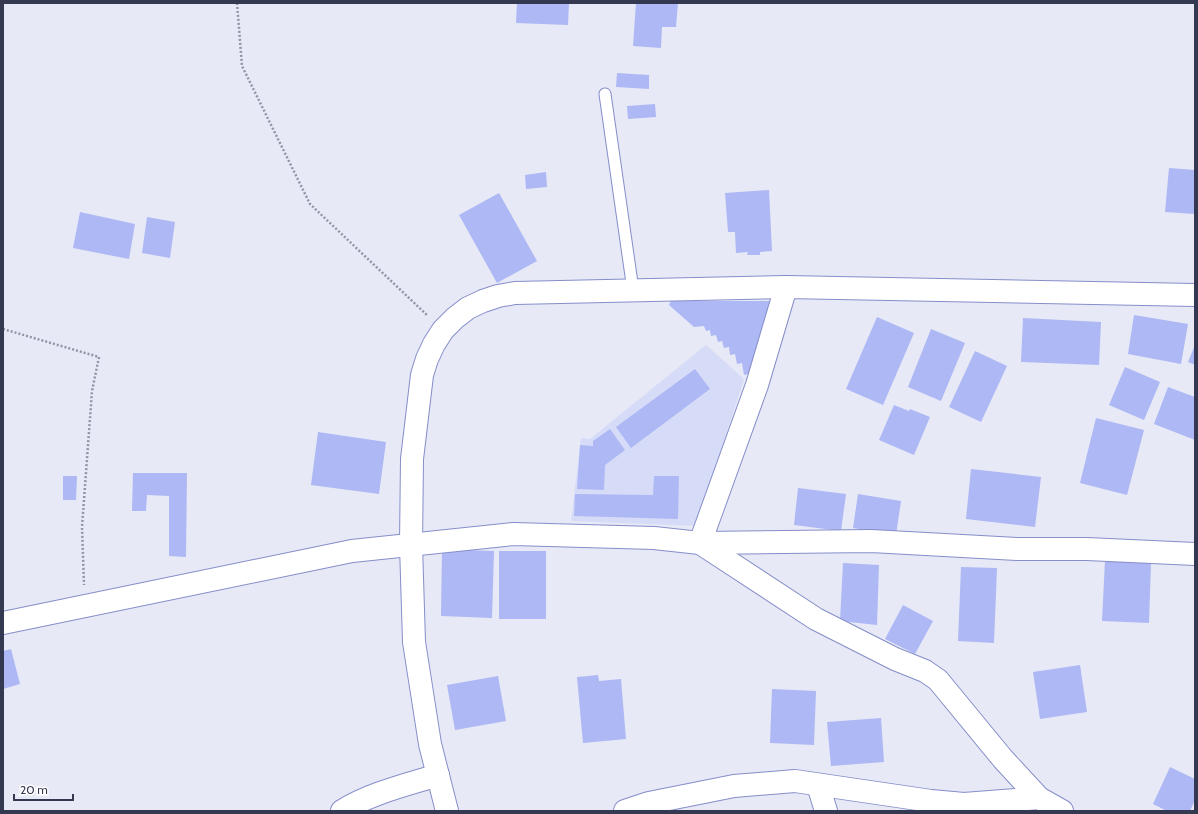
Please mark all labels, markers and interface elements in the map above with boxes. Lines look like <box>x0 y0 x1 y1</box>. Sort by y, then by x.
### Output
scale bar <box>14 776 73 802</box>
text: 20 m <box>20 782 48 797</box>

